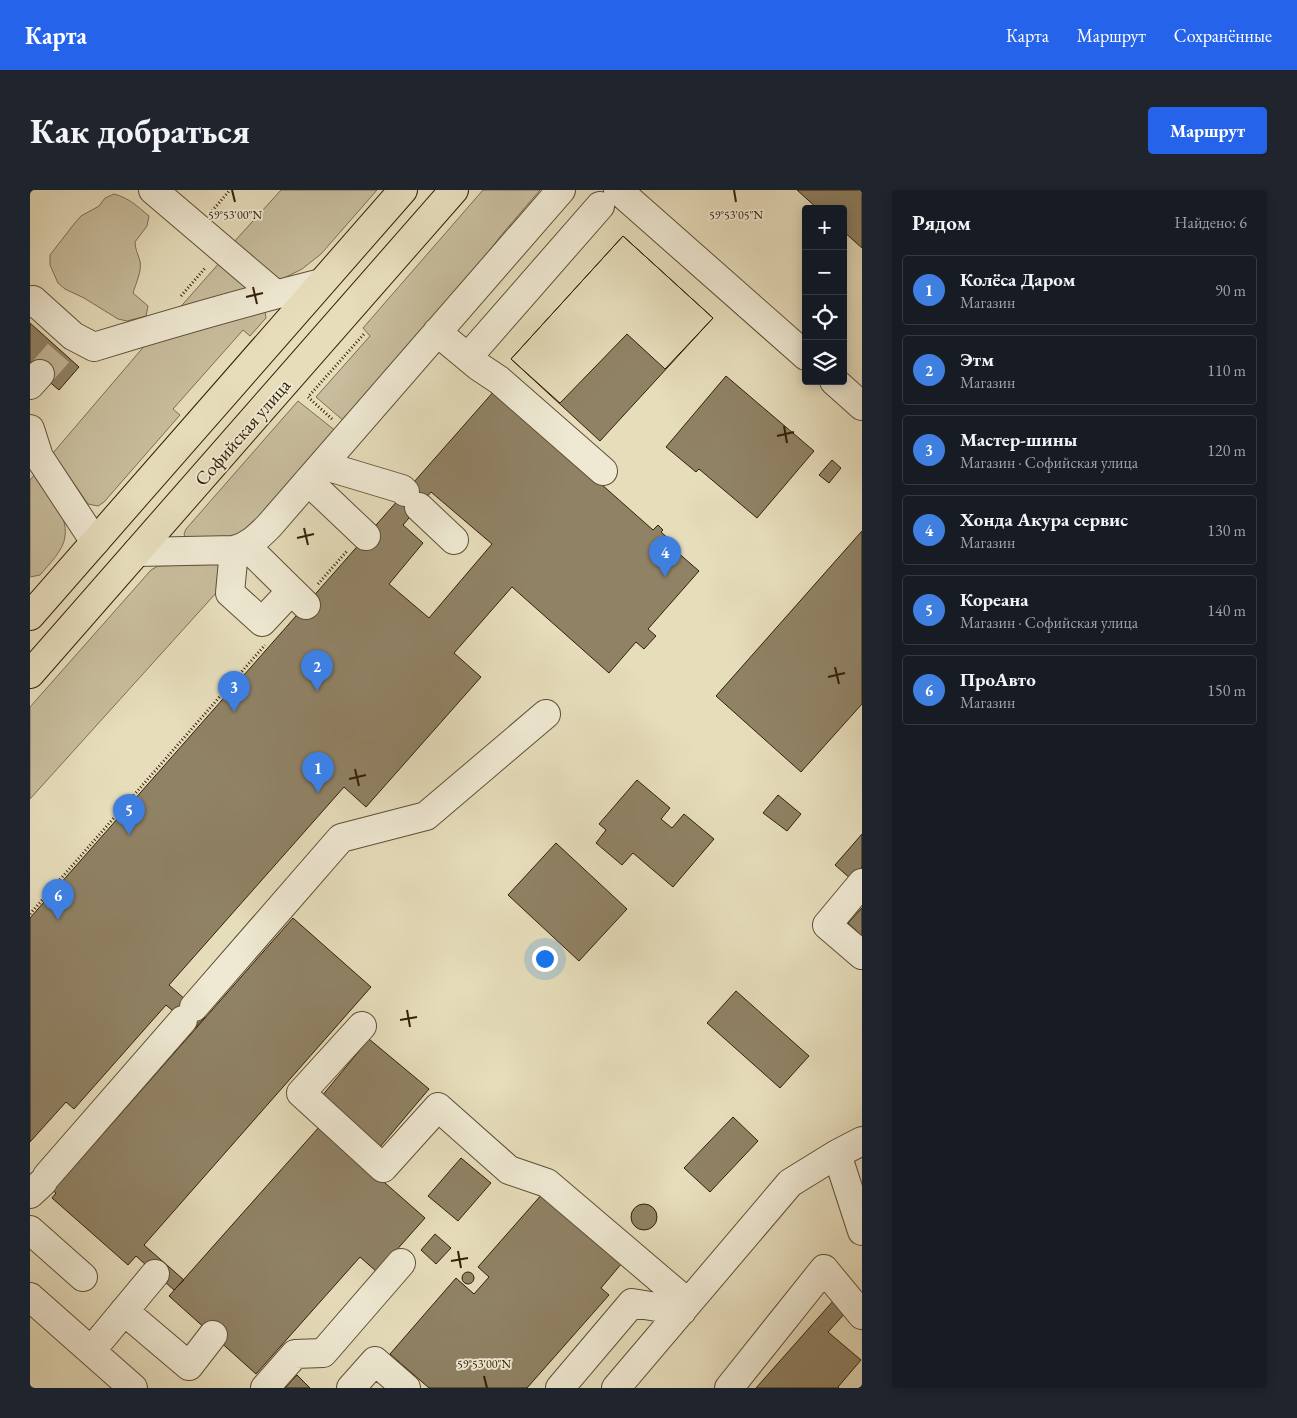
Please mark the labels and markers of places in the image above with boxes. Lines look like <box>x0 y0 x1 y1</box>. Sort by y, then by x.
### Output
pin: 4 <box>649 536 681 577</box>
pin: 2 <box>301 650 333 691</box>
pin: 3 <box>218 671 250 712</box>
pin: 1 <box>302 752 334 793</box>
pin: 5 <box>113 794 145 835</box>
pin: 6 <box>42 879 74 920</box>

